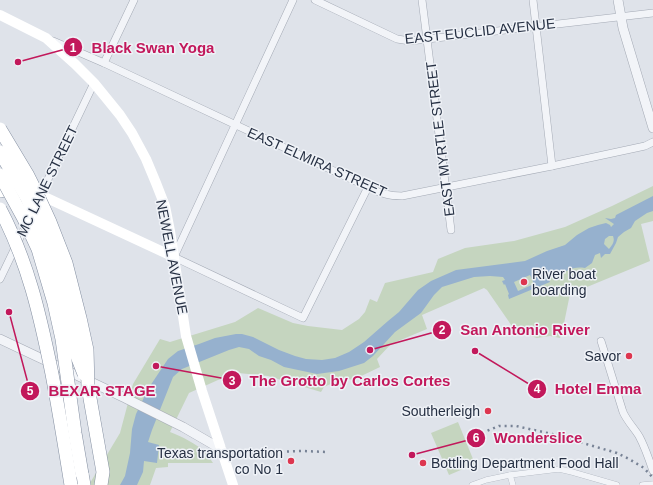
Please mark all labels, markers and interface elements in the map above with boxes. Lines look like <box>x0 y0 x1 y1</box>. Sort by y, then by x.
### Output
street label: EAST EUCLID AVENUE <box>404 15 556 47</box>
callout: Black Swan Yoga <box>63 34 223 61</box>
text: Black Swan Yoga <box>92 39 215 56</box>
text: 1 <box>70 41 77 55</box>
street label: EAST MYRTLE STREET <box>423 60 457 217</box>
street label: MC LANE STREET <box>13 123 81 239</box>
street label: EAST ELMIRA STREET <box>245 124 389 200</box>
street label: NEWELL AVENUE <box>153 198 191 316</box>
place label: River boat boarding <box>532 266 596 298</box>
marker: River boat boarding <box>519 277 529 287</box>
callout: San Antonio River <box>432 316 598 343</box>
text: San Antonio River <box>460 321 590 338</box>
text: 2 <box>439 323 446 337</box>
place label: Savor <box>584 348 621 364</box>
marker: Savor <box>624 351 634 361</box>
callout: The Grotto by Carlos Cortes <box>222 367 459 394</box>
text: The Grotto by Carlos Cortes <box>250 372 450 389</box>
text: 3 <box>229 374 236 388</box>
callout: Hotel Emma <box>527 376 650 403</box>
callout: BEXAR STAGE <box>20 377 164 404</box>
text: Hotel Emma <box>555 380 642 397</box>
text: BEXAR STAGE <box>48 382 156 399</box>
text: 4 <box>534 382 541 396</box>
text: 5 <box>27 384 34 398</box>
place label: Southerleigh <box>401 403 480 419</box>
marker: Southerleigh <box>483 406 493 416</box>
callout: Wonderslice <box>466 424 590 451</box>
text: Wonderslice <box>494 429 582 446</box>
text: 6 <box>473 431 480 445</box>
place label: Texas transportation co No 1 <box>157 445 283 477</box>
place label: Bottling Department Food Hall <box>431 455 619 471</box>
marker: Texas transportation co No 1 <box>286 456 296 466</box>
marker: Bottling Department Food Hall <box>418 458 428 468</box>

